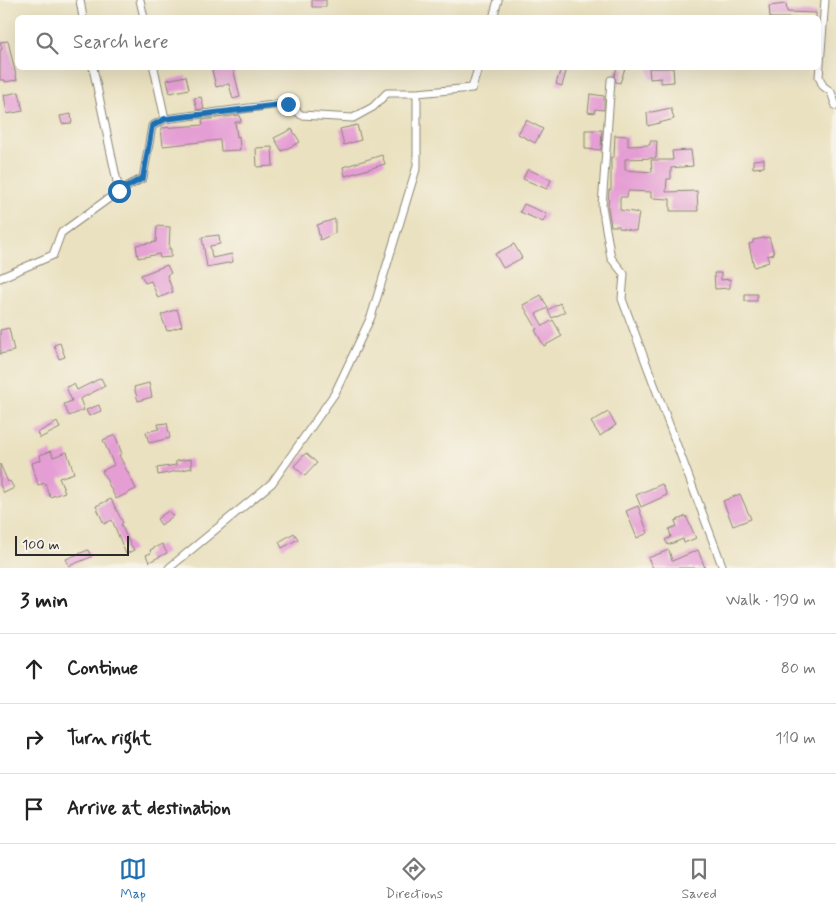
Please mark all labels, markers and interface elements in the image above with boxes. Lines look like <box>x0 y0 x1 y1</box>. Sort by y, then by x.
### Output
search box <box>15 15 821 70</box>
icon: search <box>33 29 61 57</box>
text: Search here <box>73 30 169 55</box>
route end <box>277 93 300 116</box>
route start <box>108 180 131 203</box>
scale bar <box>15 533 129 556</box>
text: 100 m <box>22 536 60 554</box>
text: 3 min <box>20 587 68 615</box>
text: Walk · 190 m <box>726 590 816 611</box>
icon: ahead <box>20 655 48 683</box>
text: Continue <box>67 656 138 681</box>
text: 80 m <box>781 658 816 679</box>
icon: right <box>20 725 48 753</box>
text: Turn right <box>67 726 151 751</box>
text: 110 m <box>775 728 816 749</box>
icon: arrive <box>20 795 48 823</box>
text: Arrive at destination <box>67 796 231 821</box>
tab: Map <box>119 855 147 903</box>
tab: Directions <box>386 855 443 903</box>
tab: Saved <box>681 855 717 903</box>

